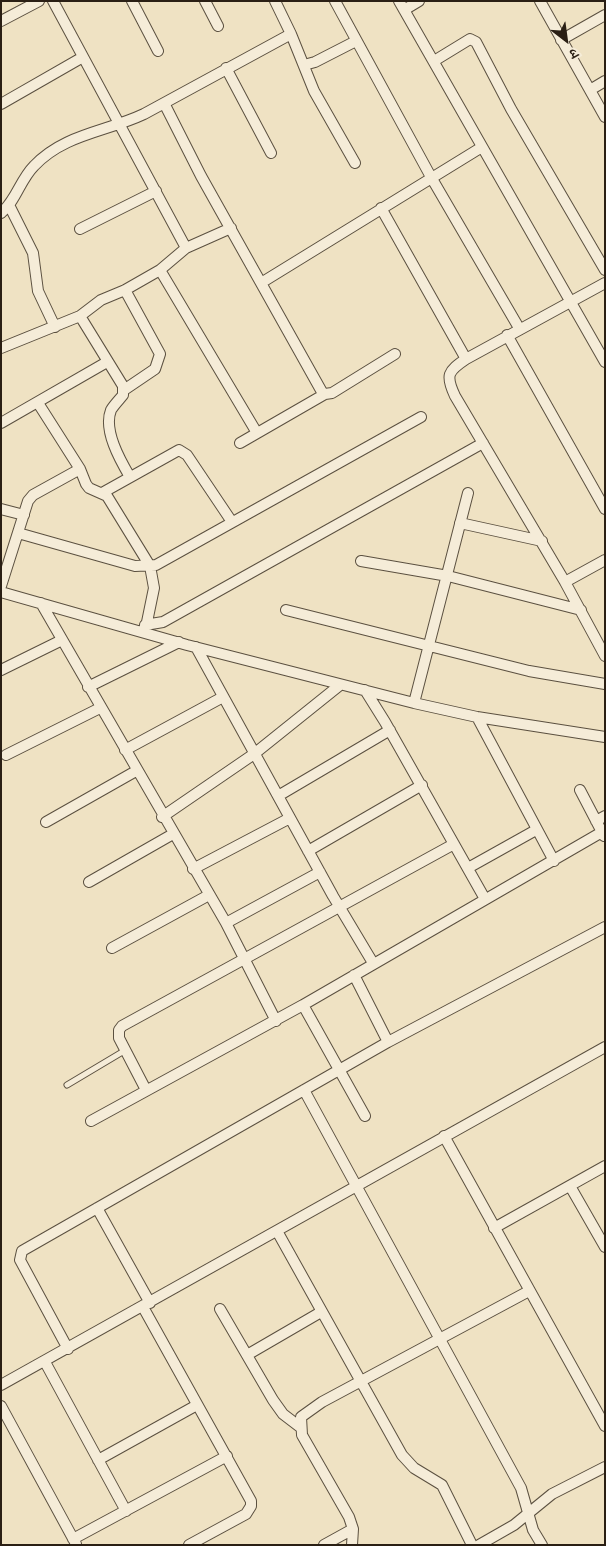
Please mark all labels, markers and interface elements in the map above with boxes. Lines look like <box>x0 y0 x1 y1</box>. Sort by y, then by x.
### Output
north arrow <box>541 15 591 65</box>
text: उ <box>566 43 581 63</box>

